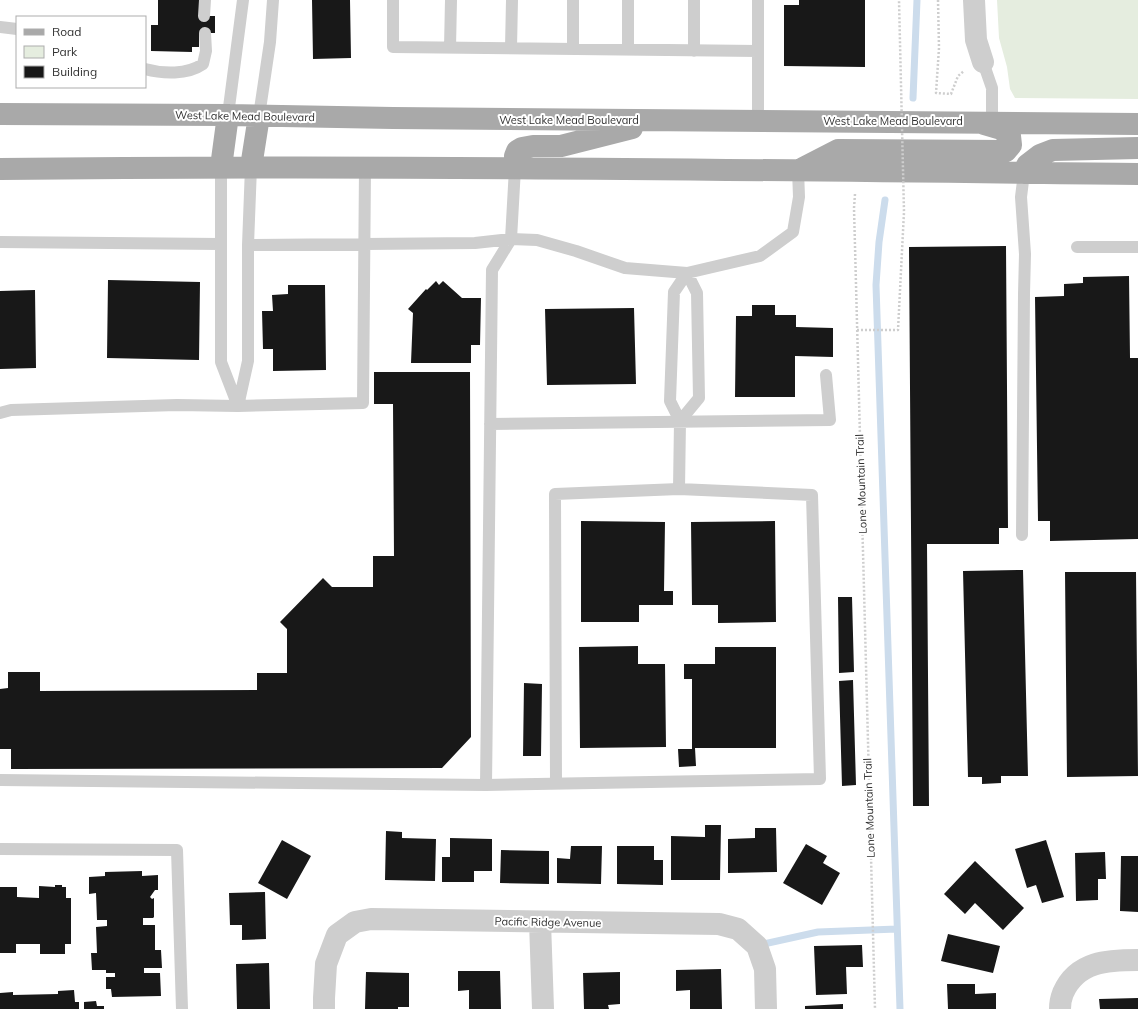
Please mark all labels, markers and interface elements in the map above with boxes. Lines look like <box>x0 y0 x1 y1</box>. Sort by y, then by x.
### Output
legend <box>16 16 146 88</box>
text: Road <box>52 24 81 39</box>
text: Park <box>52 44 78 59</box>
text: Building <box>52 64 97 79</box>
street label: West Lake Mead Boulevard <box>175 108 315 124</box>
street label: West Lake Mead Boulevard <box>499 113 639 127</box>
street label: West Lake Mead Boulevard <box>823 114 963 128</box>
street label: Lone Mountain Trail <box>852 434 870 534</box>
street label: Lone Mountain Trail <box>860 758 878 858</box>
street label: Pacific Ridge Avenue <box>494 914 602 930</box>

